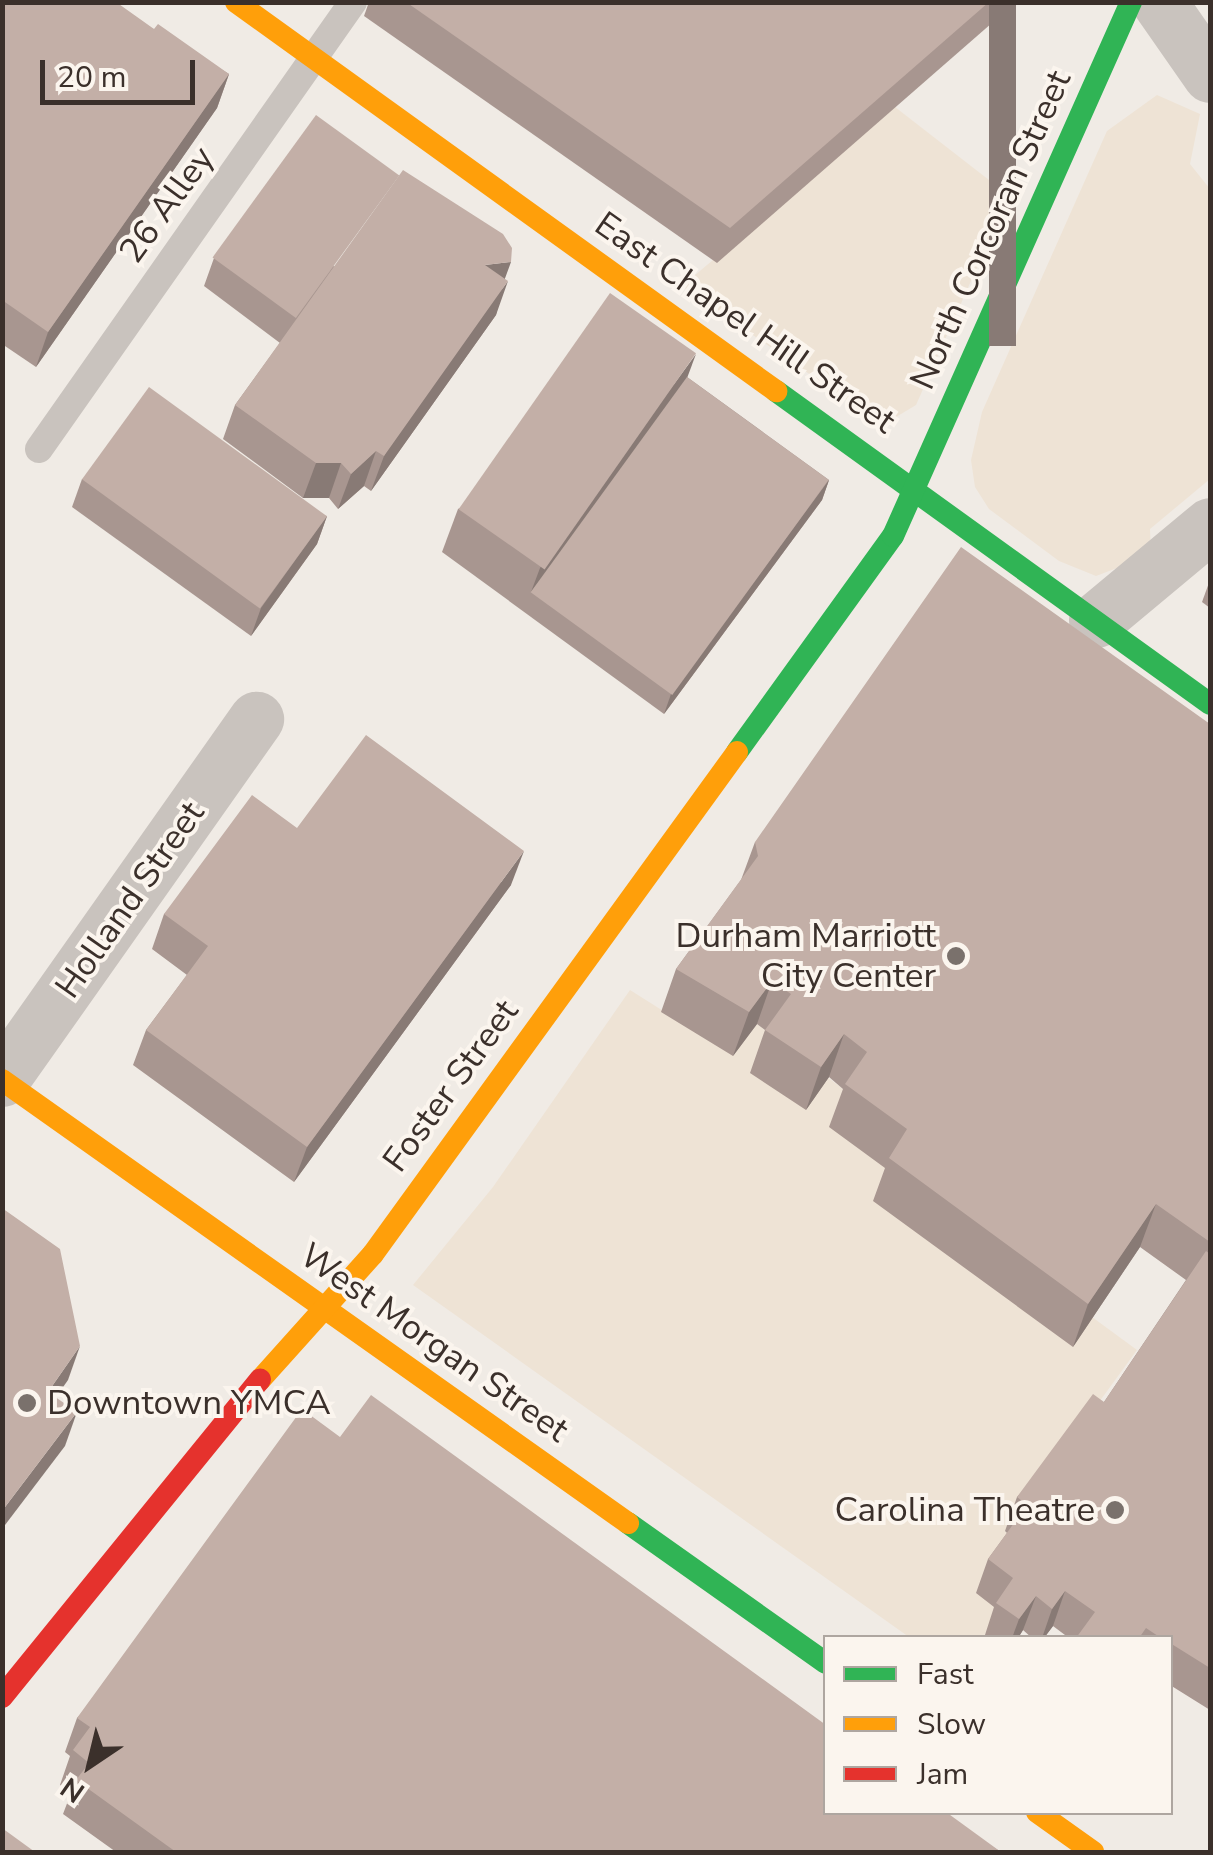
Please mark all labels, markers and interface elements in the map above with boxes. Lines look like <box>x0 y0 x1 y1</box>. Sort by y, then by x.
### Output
scale bar <box>45 40 200 102</box>
text: 20 m <box>57 57 126 98</box>
street label: North Corcoran Street <box>902 64 1080 396</box>
street label: 26 Alley <box>111 139 223 271</box>
street label: East Chapel Hill Street <box>587 203 903 443</box>
street label: Holland Street <box>47 794 213 1006</box>
place label: Durham Marriott City Center <box>676 915 936 997</box>
marker: Durham Marriott City Center <box>945 945 967 967</box>
street label: Foster Street <box>375 992 527 1180</box>
street label: West Morgan Street <box>292 1235 576 1451</box>
place label: Downtown YMCA <box>47 1382 331 1424</box>
marker: Downtown YMCA <box>16 1392 38 1414</box>
place label: Carolina Theatre <box>835 1489 1095 1531</box>
marker: Carolina Theatre <box>1104 1499 1126 1521</box>
legend <box>823 1635 1173 1815</box>
text: Fast <box>917 1654 974 1695</box>
text: Slow <box>917 1704 986 1745</box>
north arrow <box>40 1715 140 1815</box>
text: Jam <box>917 1754 968 1795</box>
text: N <box>53 1768 92 1811</box>

